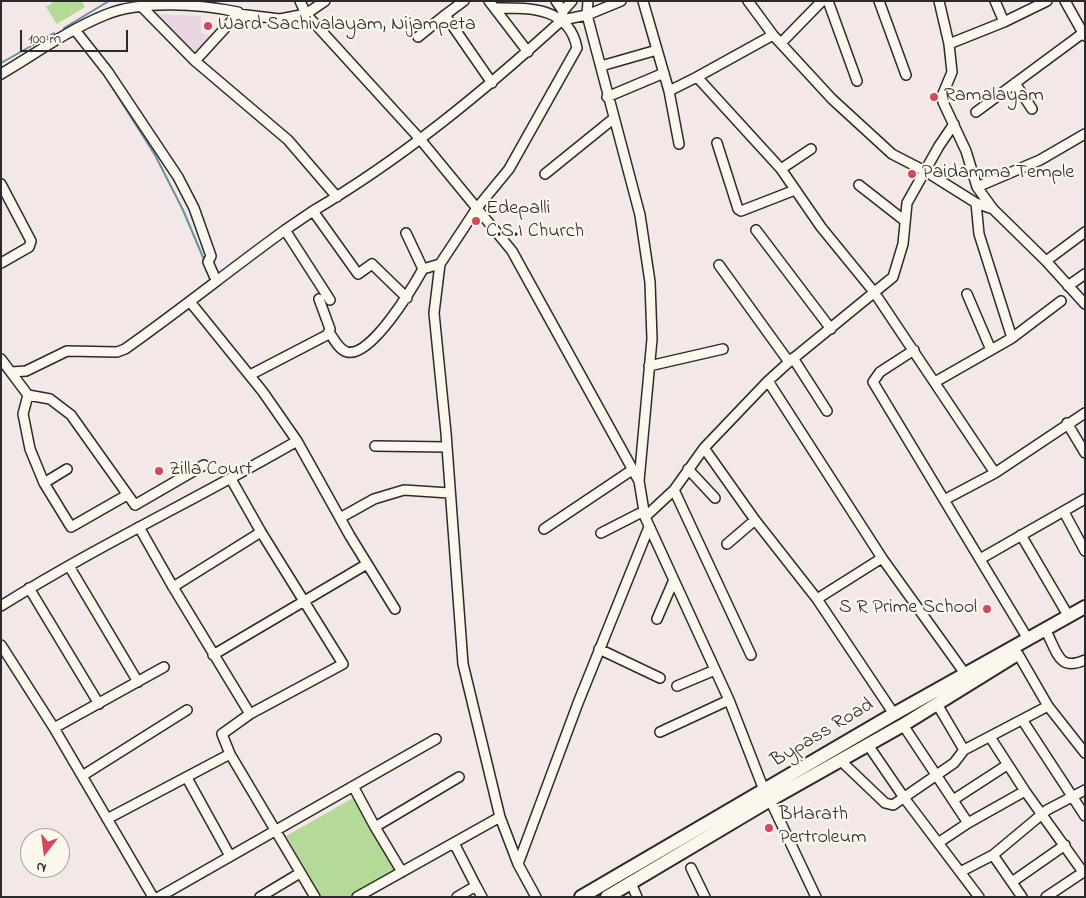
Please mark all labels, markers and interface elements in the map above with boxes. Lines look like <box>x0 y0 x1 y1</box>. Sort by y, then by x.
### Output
place label: Ward Sachivalayam, Nijampeta <box>218 14 476 38</box>
scale bar <box>22 20 130 52</box>
marker: Ward Sachivalayam, Nijampeta <box>202 20 214 32</box>
text: 100 m <box>28 28 61 50</box>
place label: Ramalayam <box>944 85 1044 109</box>
marker: Ramalayam <box>928 91 940 103</box>
place label: Paidamma Temple <box>922 162 1074 186</box>
marker: Paidamma Temple <box>906 168 918 180</box>
place label: Edepalli C.S.I Church <box>486 198 584 245</box>
marker: Edepalli C.S.I Church <box>470 215 482 227</box>
place label: Zilla Court <box>169 459 252 483</box>
marker: Zilla Court <box>153 465 165 477</box>
place label: S R Prime School <box>839 597 977 621</box>
marker: S R Prime School <box>981 603 993 615</box>
street label: Bypass Road <box>767 694 879 774</box>
place label: BHarath Pertroleum <box>779 804 866 851</box>
marker: BHarath Pertroleum <box>763 822 775 834</box>
north arrow <box>20 828 70 878</box>
text: N <box>34 856 49 878</box>

